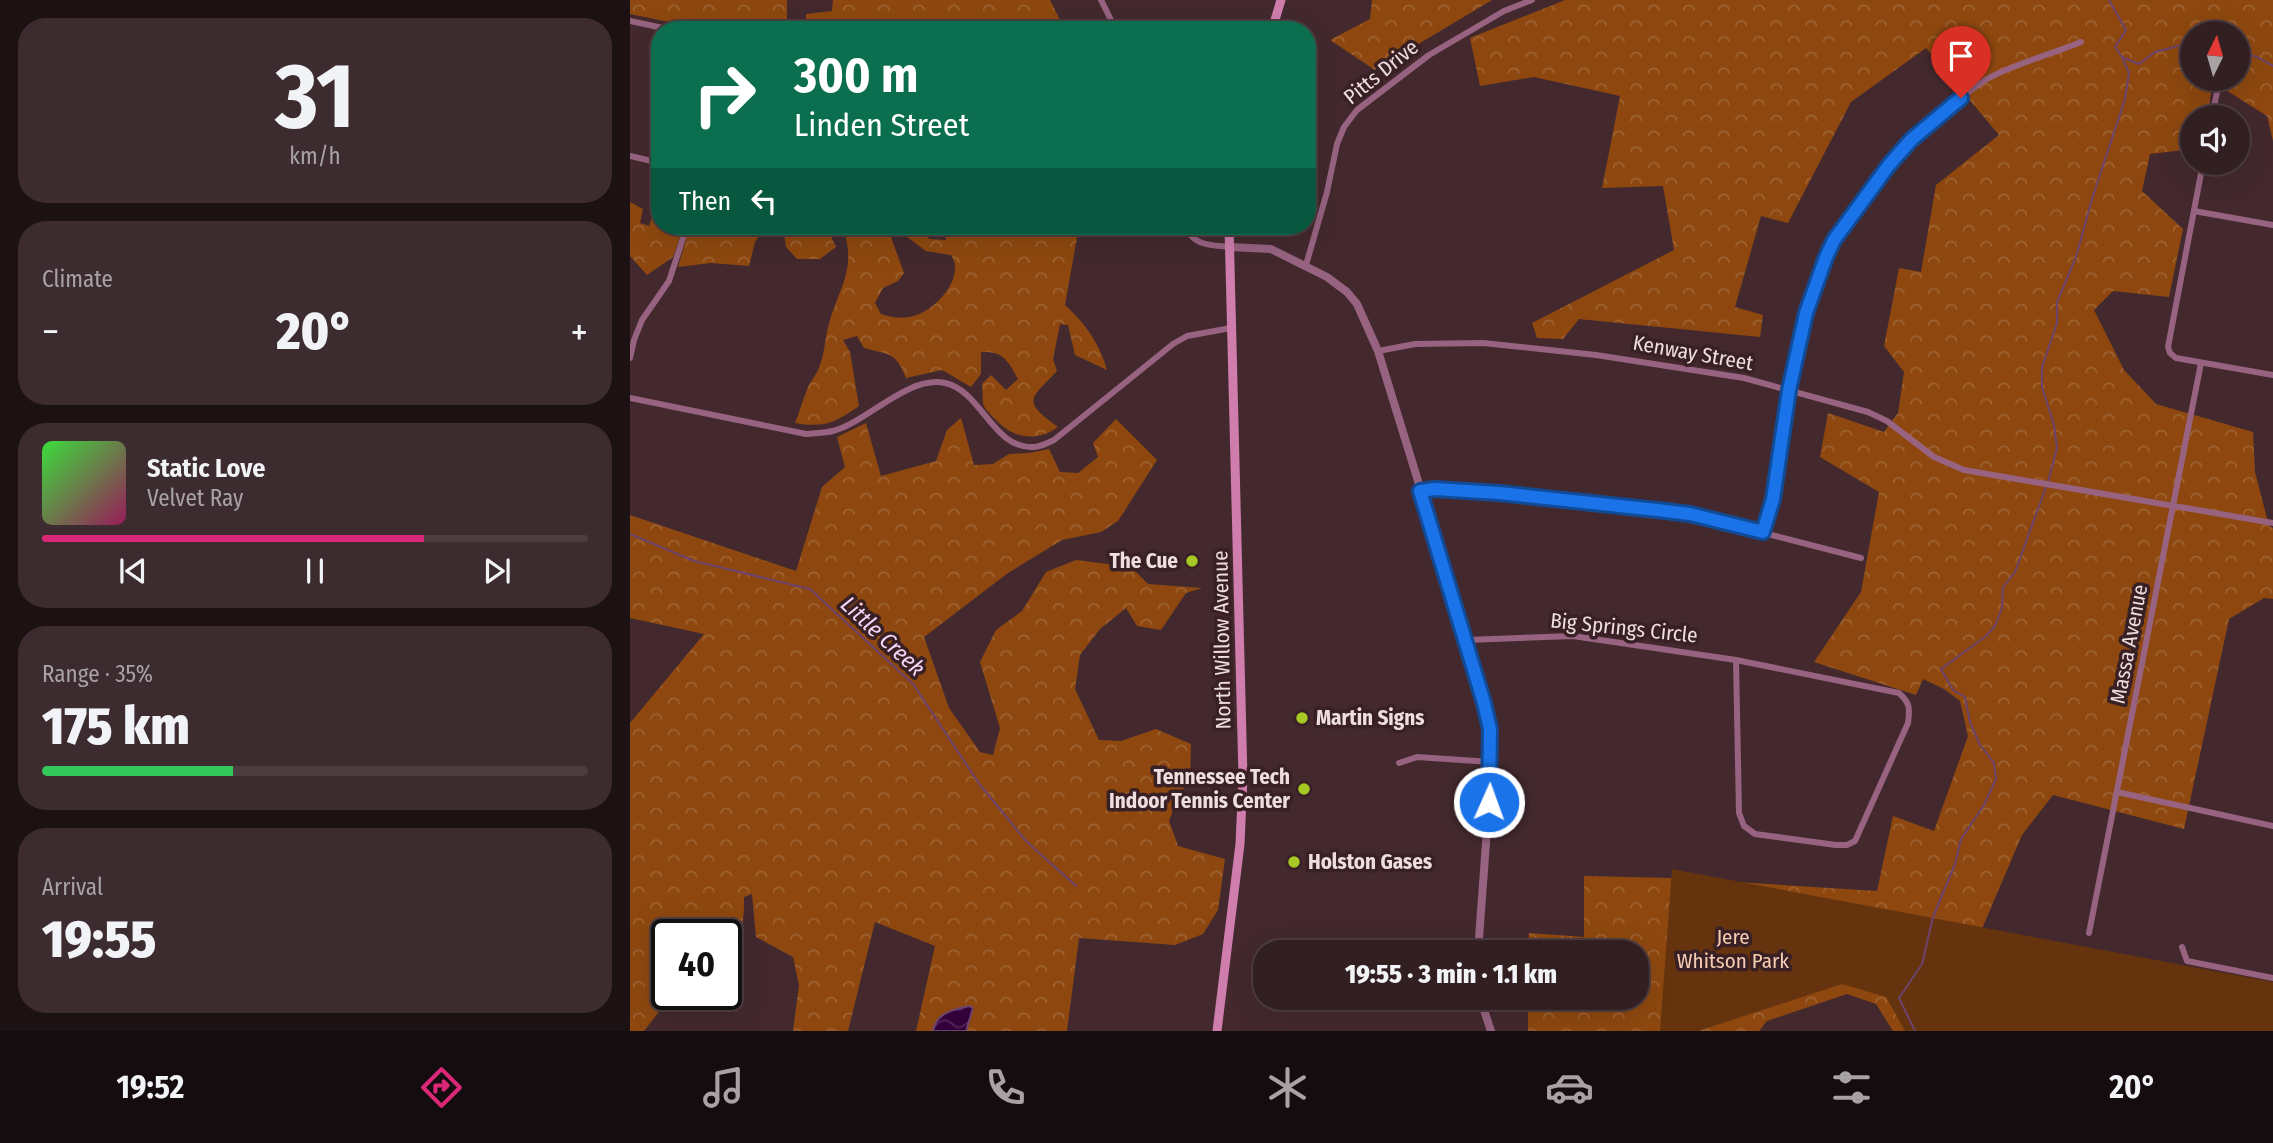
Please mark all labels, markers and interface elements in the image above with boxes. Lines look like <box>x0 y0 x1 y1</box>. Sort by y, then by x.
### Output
north arrow <box>2180 21 2250 91</box>
map controls <box>2180 21 2250 175</box>
pin <box>1931 26 1991 98</box>
street label: Pitts Drive <box>1338 34 1424 110</box>
icon: arrive <box>1942 37 1980 75</box>
text: 31 <box>275 42 355 151</box>
text: 300 m <box>794 46 918 105</box>
icon: right <box>679 49 770 140</box>
button: sound <box>2180 105 2250 175</box>
text: Linden Street <box>794 106 969 144</box>
text: km/h <box>289 142 341 170</box>
icon: left <box>745 182 783 220</box>
text: Then <box>679 186 731 217</box>
text: Climate <box>42 265 113 293</box>
text: 20° <box>276 300 354 363</box>
text: − <box>42 309 59 355</box>
text: + <box>571 309 588 355</box>
street label: Kenway Street <box>1631 330 1755 376</box>
text: Static Love <box>147 453 265 484</box>
text: Velvet Ray <box>147 484 243 512</box>
place label: The Cue <box>1109 548 1178 574</box>
street label: North Willow Avenue <box>1207 550 1237 730</box>
icon: previous <box>114 552 152 590</box>
icon: pause <box>296 552 334 590</box>
icon: next <box>478 552 516 590</box>
marker: The Cue <box>1184 553 1200 569</box>
street label: Massa Avenue <box>2105 582 2153 706</box>
water label: Little Creek <box>835 590 931 682</box>
street label: Big Springs Circle <box>1549 607 1699 649</box>
text: Range · 35% <box>42 660 153 688</box>
text: 175 km <box>42 695 190 758</box>
place label: Martin Signs <box>1316 705 1424 731</box>
marker: Martin Signs <box>1294 710 1310 726</box>
place label: Tennessee Tech Indoor Tennis Center <box>1109 764 1290 814</box>
position arrow <box>1452 765 1526 839</box>
marker: Tennessee Tech Indoor Tennis Center <box>1296 781 1312 797</box>
place label: Holston Gases <box>1308 849 1432 875</box>
marker: Holston Gases <box>1286 854 1302 870</box>
text: Arrival <box>42 873 103 901</box>
text: 19:55 <box>42 908 156 971</box>
speed limit sign: 40 <box>651 919 742 1010</box>
park label: Jere Whitson Park <box>1677 924 1789 974</box>
text: 19:55 · 3 min · 1.1 km <box>1345 959 1557 990</box>
icon: directions <box>417 1063 466 1112</box>
icon: music <box>699 1063 748 1112</box>
icon: phone <box>981 1063 1030 1112</box>
icon: climate <box>1263 1063 1312 1112</box>
icon: car <box>1545 1063 1594 1112</box>
icon: filters <box>1827 1063 1876 1112</box>
text: 19:52 <box>116 1068 184 1106</box>
text: 20° <box>2109 1068 2156 1106</box>

